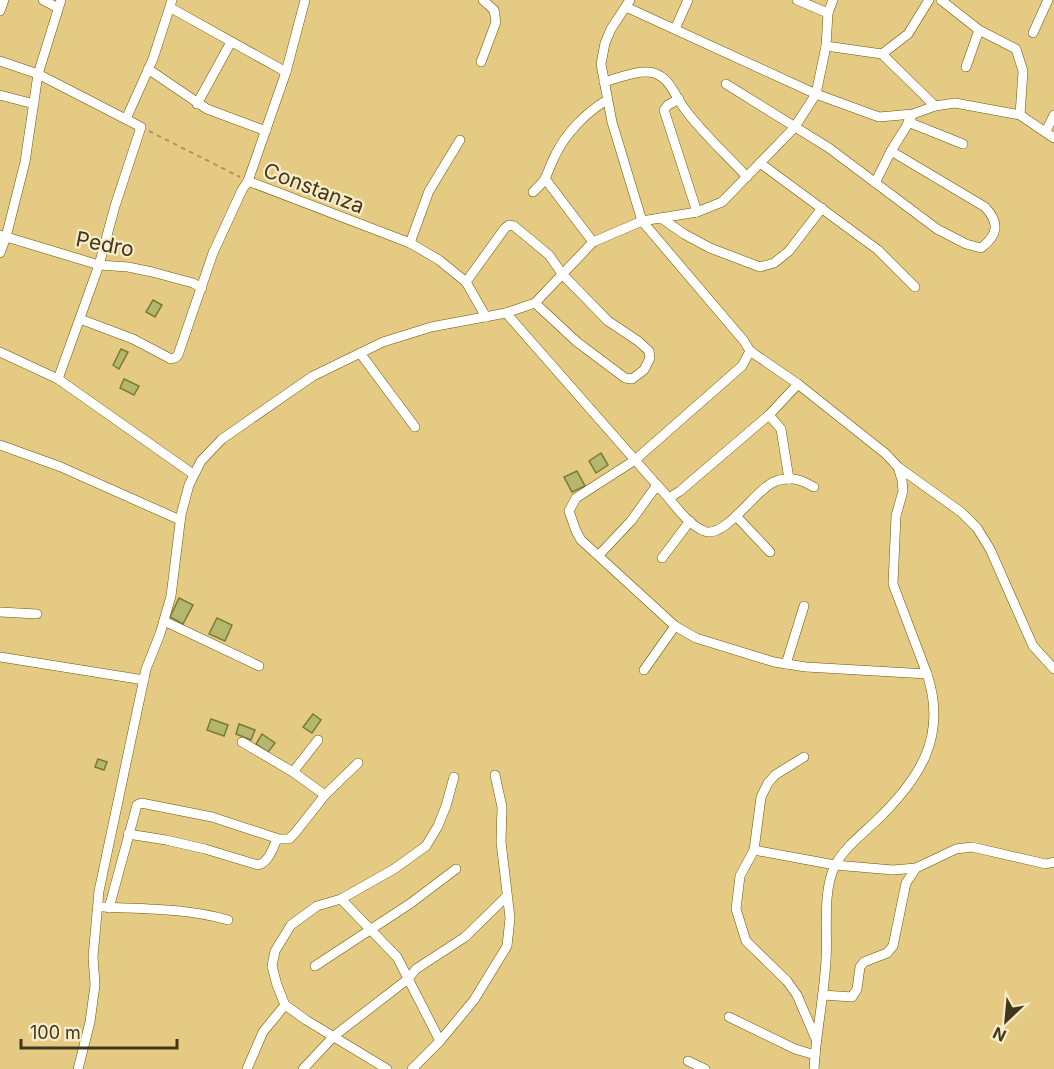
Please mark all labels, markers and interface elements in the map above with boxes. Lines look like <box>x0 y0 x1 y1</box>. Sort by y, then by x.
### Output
street label: Constanza <box>260 157 368 219</box>
street label: Pedro <box>74 226 136 262</box>
north arrow <box>976 991 1036 1051</box>
scale bar <box>21 1012 177 1050</box>
text: 100 m <box>30 1022 81 1043</box>
text: N <box>990 1023 1009 1046</box>

